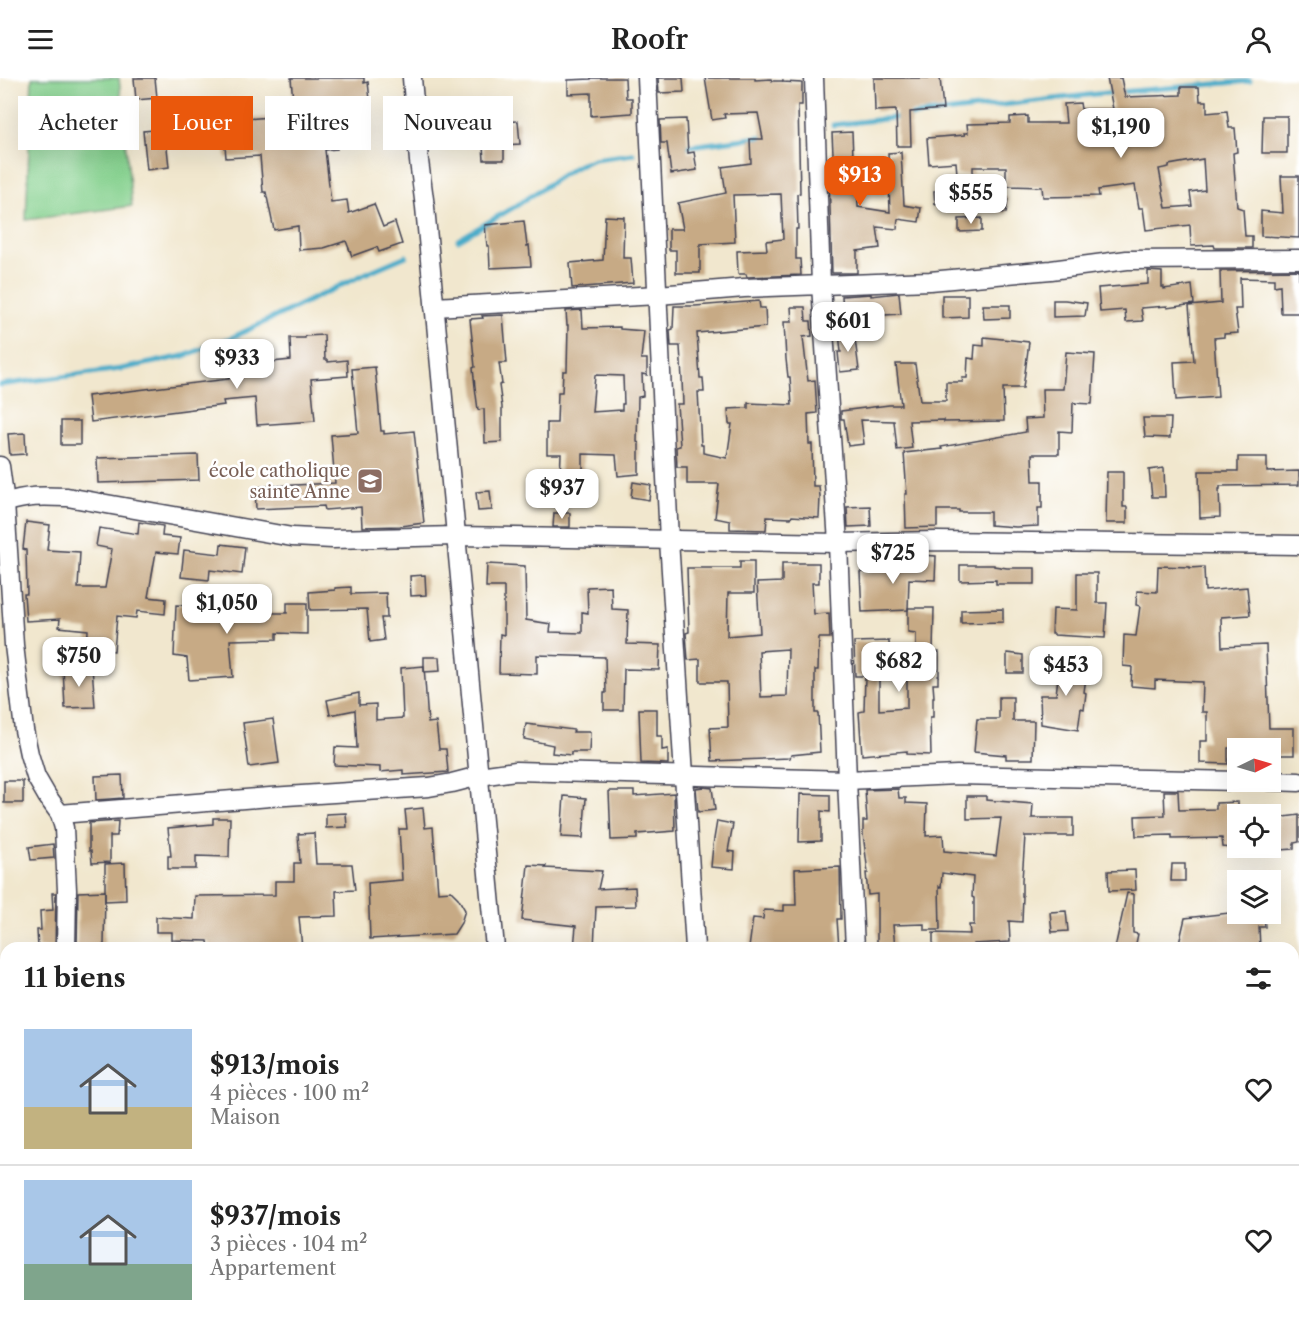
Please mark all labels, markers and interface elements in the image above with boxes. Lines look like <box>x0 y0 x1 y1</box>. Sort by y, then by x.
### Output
icon: menu <box>24 23 57 56</box>
text: Roofr <box>611 23 688 56</box>
icon: person <box>1242 23 1275 56</box>
chip: Acheter <box>18 96 139 150</box>
chip: Louer <box>151 96 253 150</box>
chip: Filtres <box>265 96 371 150</box>
chip: Nouveau <box>383 96 513 150</box>
pin: $1,190 <box>1072 108 1170 159</box>
text: $1,190 <box>1091 115 1151 139</box>
pin: $913 <box>824 156 896 207</box>
text: $913 <box>838 163 882 187</box>
pin: $555 <box>935 174 1007 225</box>
text: $555 <box>949 181 993 205</box>
pin: $601 <box>812 302 884 353</box>
text: $601 <box>826 309 870 333</box>
pin: $933 <box>201 339 273 390</box>
text: $933 <box>214 346 260 370</box>
place label: école catholique sainte Anne <box>209 460 350 503</box>
school or university icon: école catholique sainte Anne <box>355 466 385 496</box>
pin: $937 <box>526 469 598 520</box>
text: $937 <box>540 476 584 500</box>
pin: $725 <box>857 534 929 585</box>
text: $725 <box>871 541 915 565</box>
pin: $1,050 <box>178 584 276 635</box>
text: $1,050 <box>196 591 258 615</box>
pin: $750 <box>43 637 115 688</box>
pin: $682 <box>863 642 935 693</box>
text: $750 <box>56 644 102 668</box>
pin: $453 <box>1030 646 1102 697</box>
text: $682 <box>875 649 923 673</box>
text: $453 <box>1043 653 1089 677</box>
north arrow <box>1227 738 1281 792</box>
map controls <box>1227 738 1281 924</box>
button: locate <box>1227 804 1281 858</box>
button: layers <box>1227 870 1281 924</box>
text: 11 biens <box>24 962 126 994</box>
icon: filters <box>1242 962 1275 995</box>
text: $913/mois <box>210 1049 340 1081</box>
icon: home <box>72 1053 144 1125</box>
icon: heart <box>1242 1073 1275 1106</box>
text: 4 pièces · 100 m² <box>210 1081 369 1105</box>
text: Maison <box>210 1105 280 1129</box>
text: $937/mois <box>210 1200 341 1232</box>
icon: home <box>72 1204 144 1276</box>
icon: heart <box>1242 1224 1275 1257</box>
text: 3 pièces · 104 m² <box>210 1232 367 1256</box>
text: Appartement <box>210 1256 336 1280</box>

